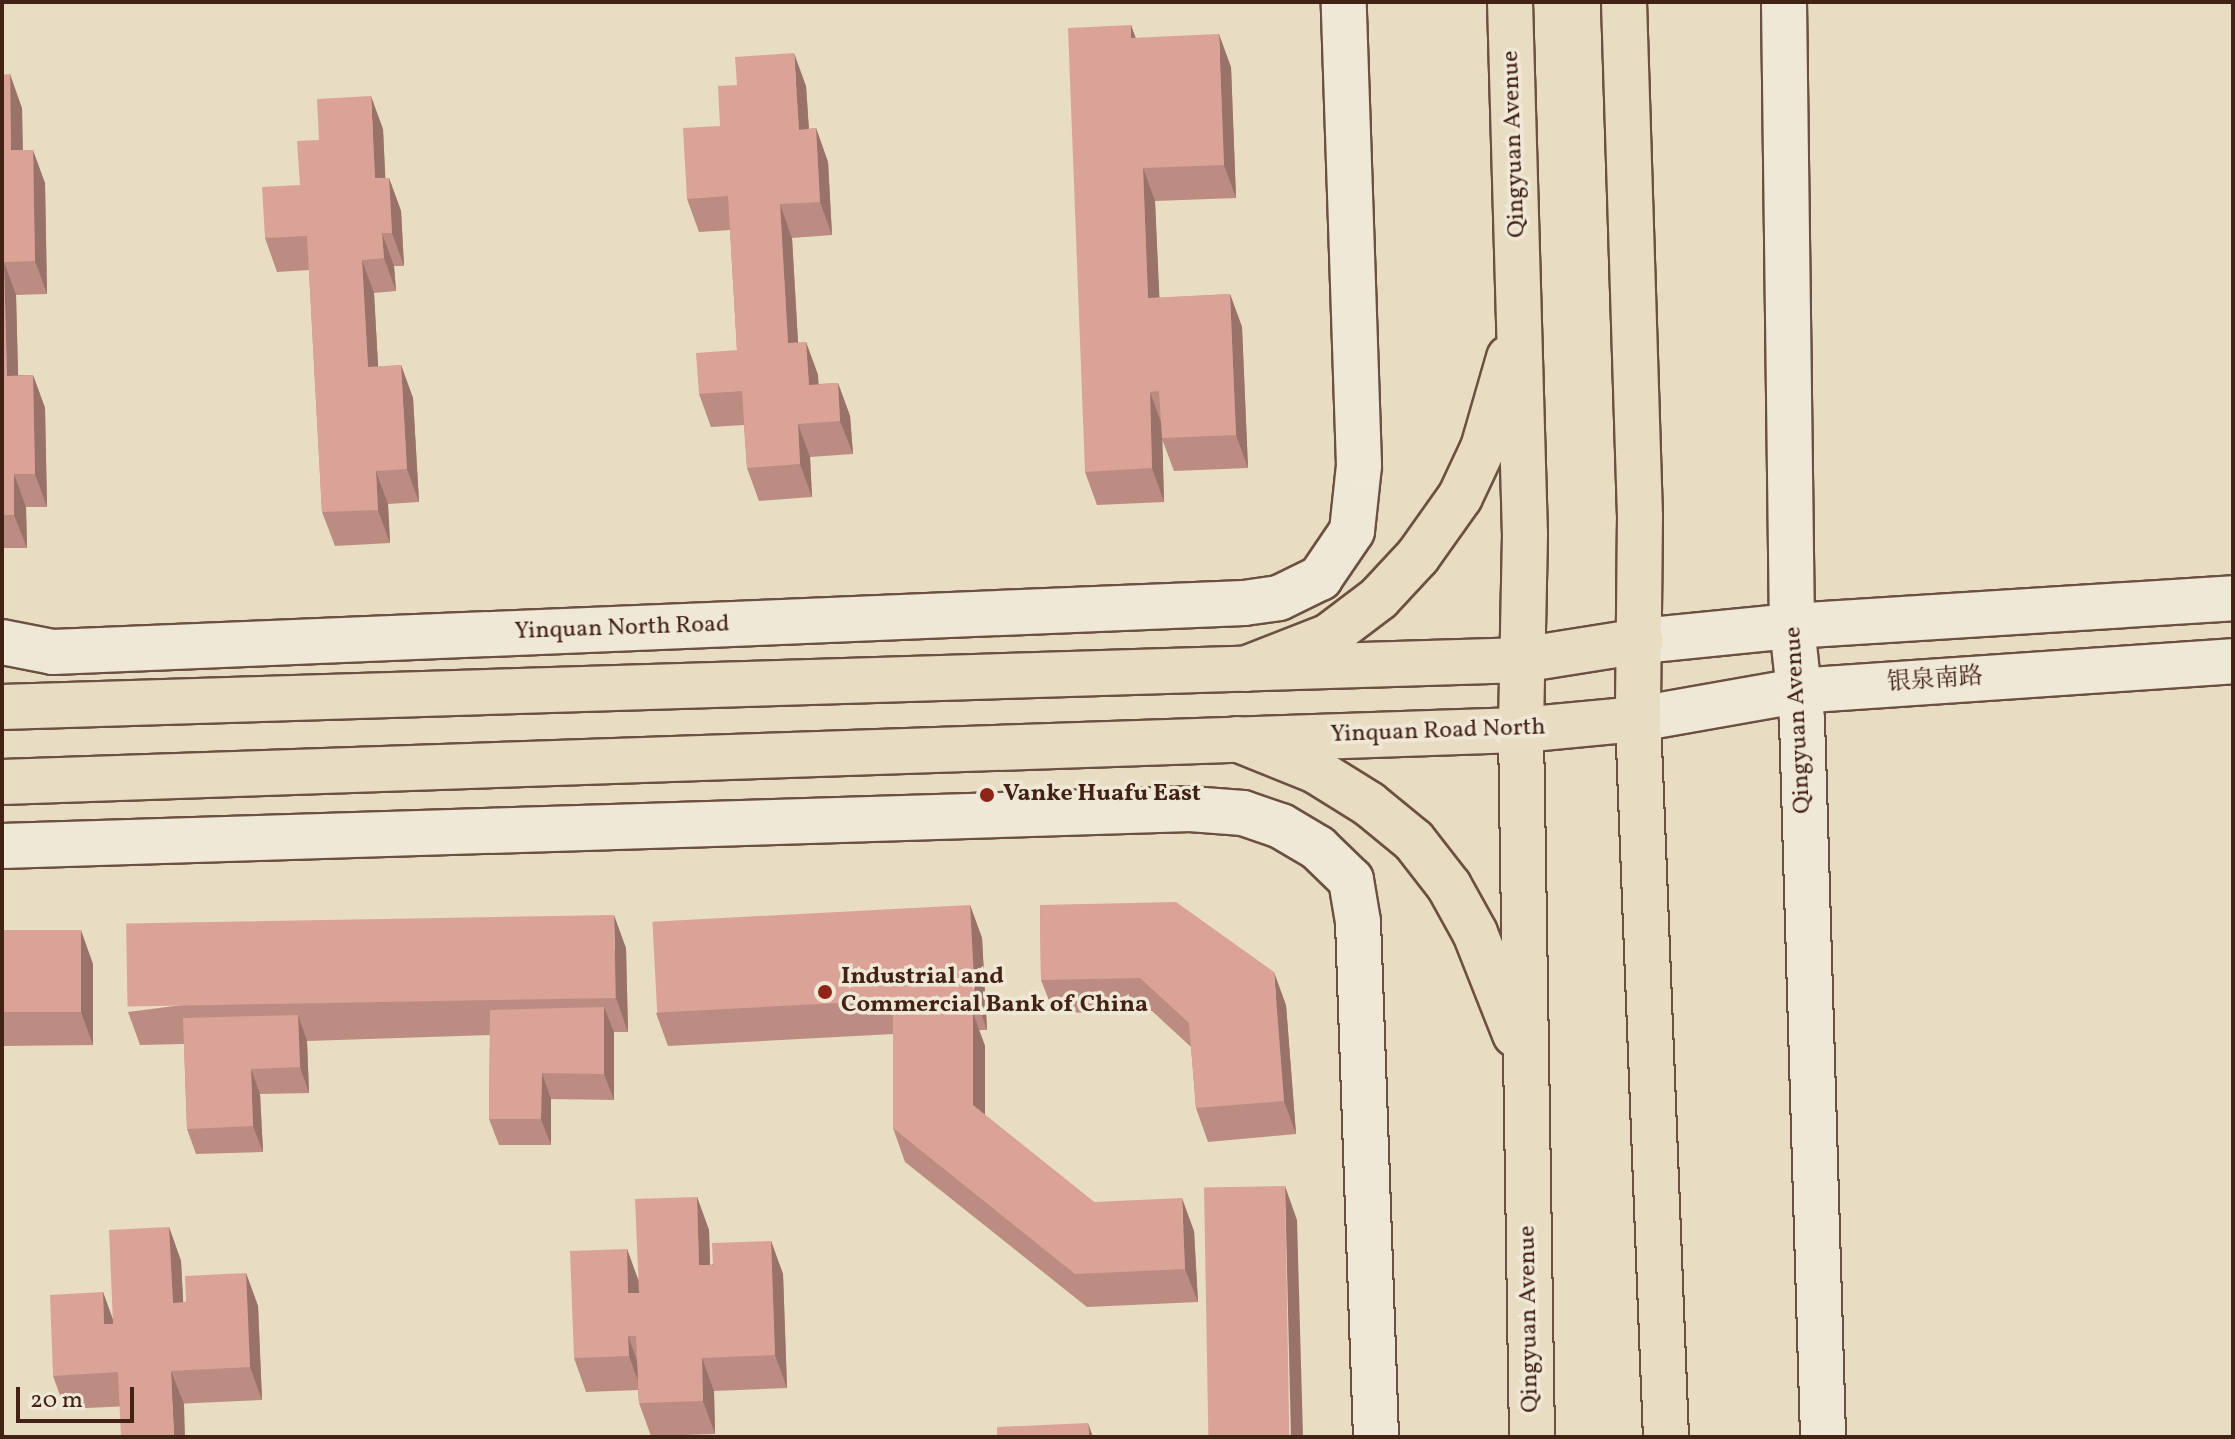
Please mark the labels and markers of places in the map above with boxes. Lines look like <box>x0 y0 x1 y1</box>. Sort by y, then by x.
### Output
place label: Vanke Huafu East <box>1003 781 1201 809</box>
marker: Vanke Huafu East <box>978 786 996 804</box>
place label: Industrial and Commercial Bank of China <box>841 964 1146 1020</box>
marker: Industrial and Commercial Bank of China <box>816 983 834 1001</box>

